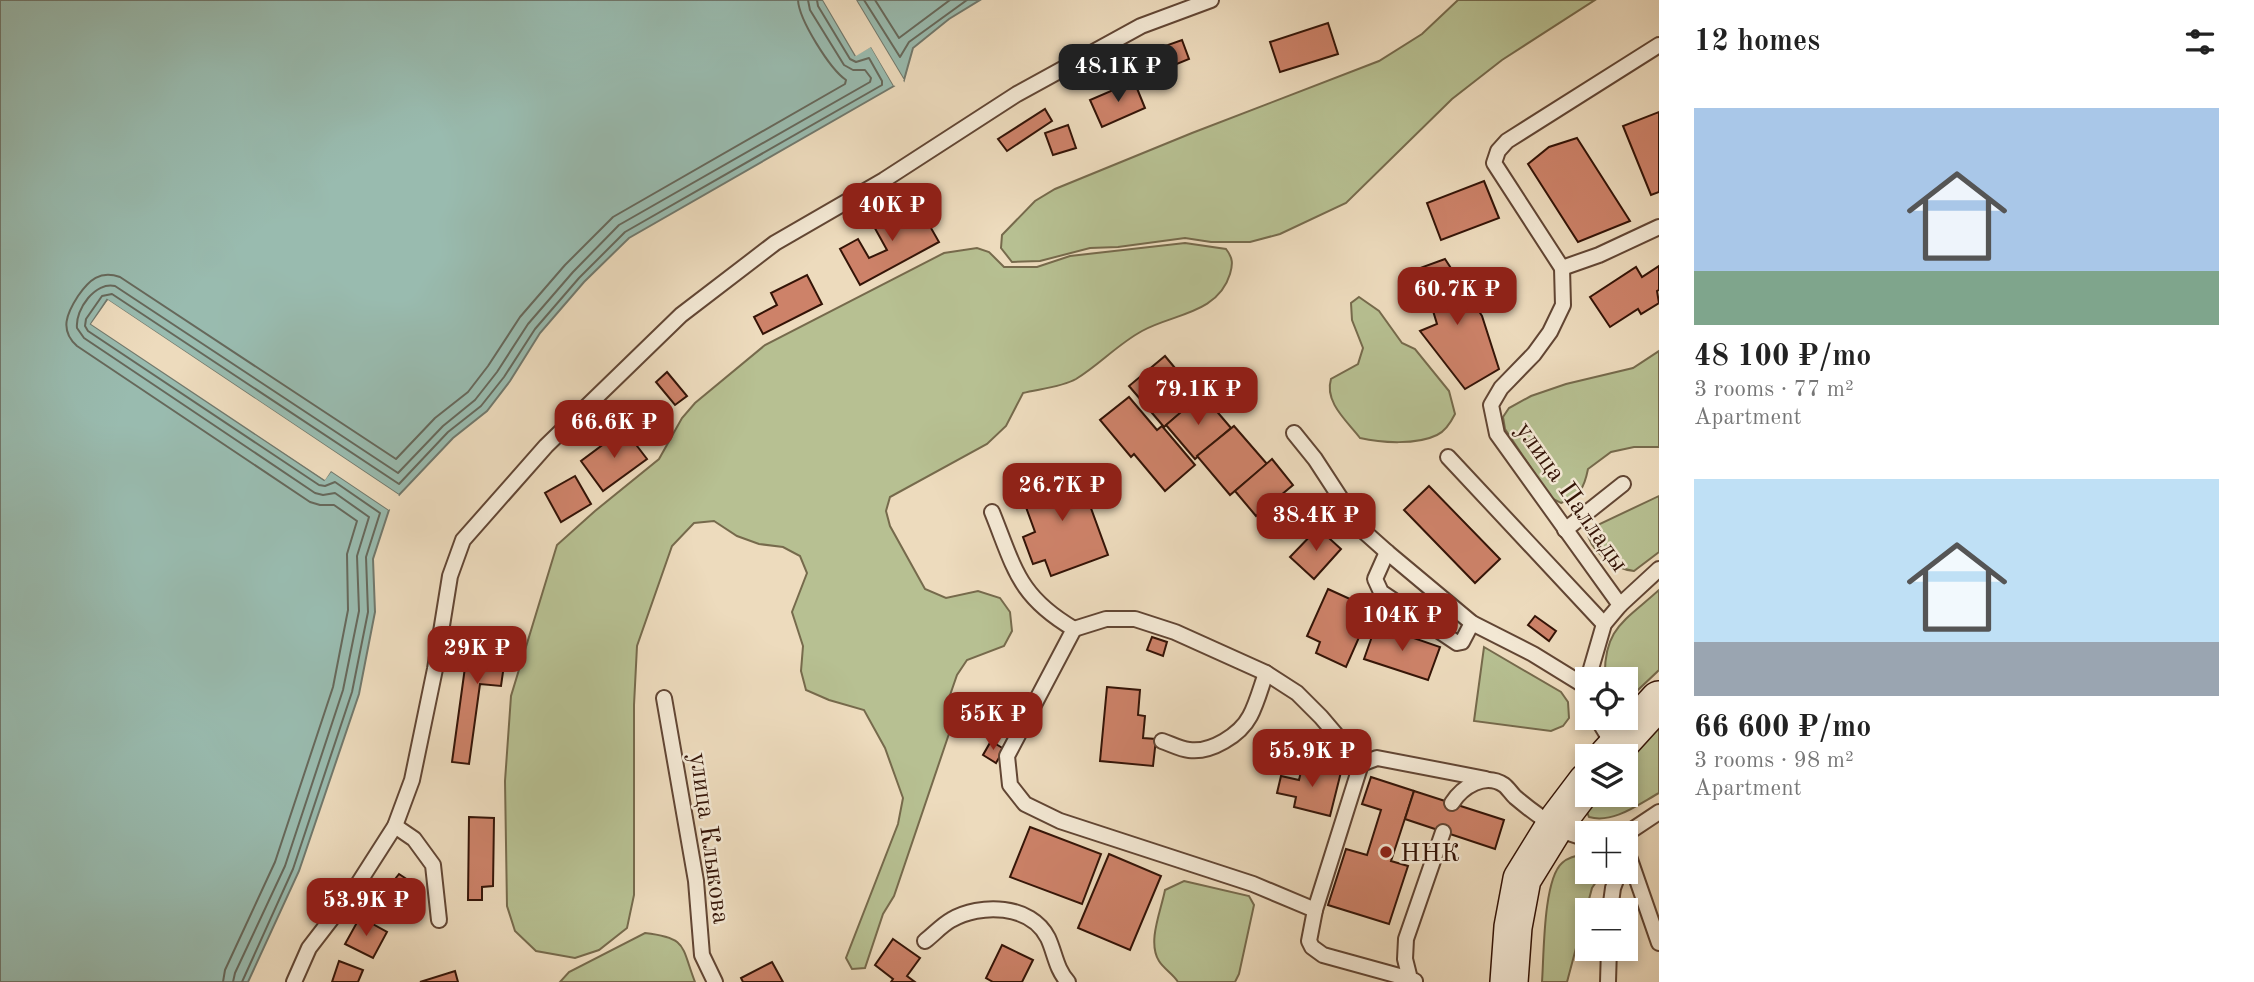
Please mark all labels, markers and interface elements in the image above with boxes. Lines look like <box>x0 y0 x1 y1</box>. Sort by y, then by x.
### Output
icon: filters <box>2181 23 2219 61</box>
text: 12 homes <box>1694 27 1820 57</box>
pin: 48.1K ₽ <box>1053 44 1183 104</box>
text: 48.1K ₽ <box>1075 55 1161 78</box>
icon: home <box>1894 153 2020 279</box>
pin: 40K ₽ <box>843 184 941 243</box>
text: 40K ₽ <box>859 194 925 217</box>
pin: 60.7K ₽ <box>1392 268 1522 327</box>
text: 60.7K ₽ <box>1414 278 1500 301</box>
text: 48 100 ₽/mo <box>1694 342 1871 372</box>
pin: 79.1K ₽ <box>1133 368 1263 427</box>
text: 79.1K ₽ <box>1155 378 1241 401</box>
text: 3 rooms · 77 m² <box>1694 378 1854 401</box>
pin: 66.6K ₽ <box>549 400 679 460</box>
text: Apartment <box>1694 406 1802 429</box>
text: 66.6K ₽ <box>571 411 657 434</box>
street label: улица Паллады <box>1510 418 1633 577</box>
pin: 26.7K ₽ <box>997 463 1127 523</box>
text: 26.7K ₽ <box>1019 474 1105 497</box>
pin: 38.4K ₽ <box>1251 494 1381 553</box>
text: 38.4K ₽ <box>1273 504 1359 527</box>
icon: home <box>1894 524 2020 650</box>
pin: 104K ₽ <box>1345 594 1459 653</box>
text: 104K ₽ <box>1362 604 1442 627</box>
pin: 29K ₽ <box>428 626 526 686</box>
text: 29K ₽ <box>444 637 510 660</box>
map controls <box>1575 667 1638 961</box>
button: locate <box>1575 667 1638 730</box>
pin: 55K ₽ <box>944 692 1042 752</box>
text: 55K ₽ <box>960 703 1026 726</box>
text: 66 600 ₽/mo <box>1694 713 1871 743</box>
pin: 55.9K ₽ <box>1247 730 1377 789</box>
text: 55.9K ₽ <box>1269 740 1355 763</box>
button: layers <box>1575 744 1638 807</box>
text: 3 rooms · 98 m² <box>1694 749 1854 772</box>
street label: улица Клыкова <box>684 751 734 926</box>
text: Apartment <box>1694 777 1802 800</box>
button: + <box>1575 821 1638 884</box>
place label: ННК <box>1400 841 1460 867</box>
marker: ННК <box>1378 844 1394 860</box>
pin: 53.9K ₽ <box>301 878 431 938</box>
text: 53.9K ₽ <box>323 889 409 912</box>
button: − <box>1575 898 1638 961</box>

